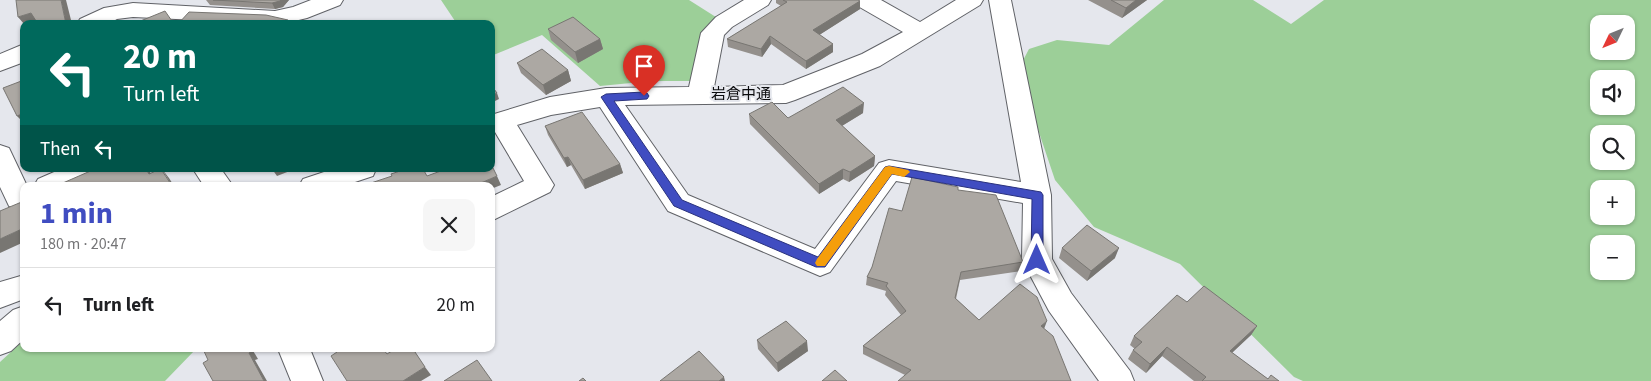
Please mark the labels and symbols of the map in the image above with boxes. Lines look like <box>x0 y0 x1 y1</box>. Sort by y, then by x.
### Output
north arrow <box>1590 15 1635 60</box>
pin <box>623 45 665 96</box>
street label: 岩倉中通 <box>711 84 771 105</box>
position arrow <box>1010 233 1062 285</box>

